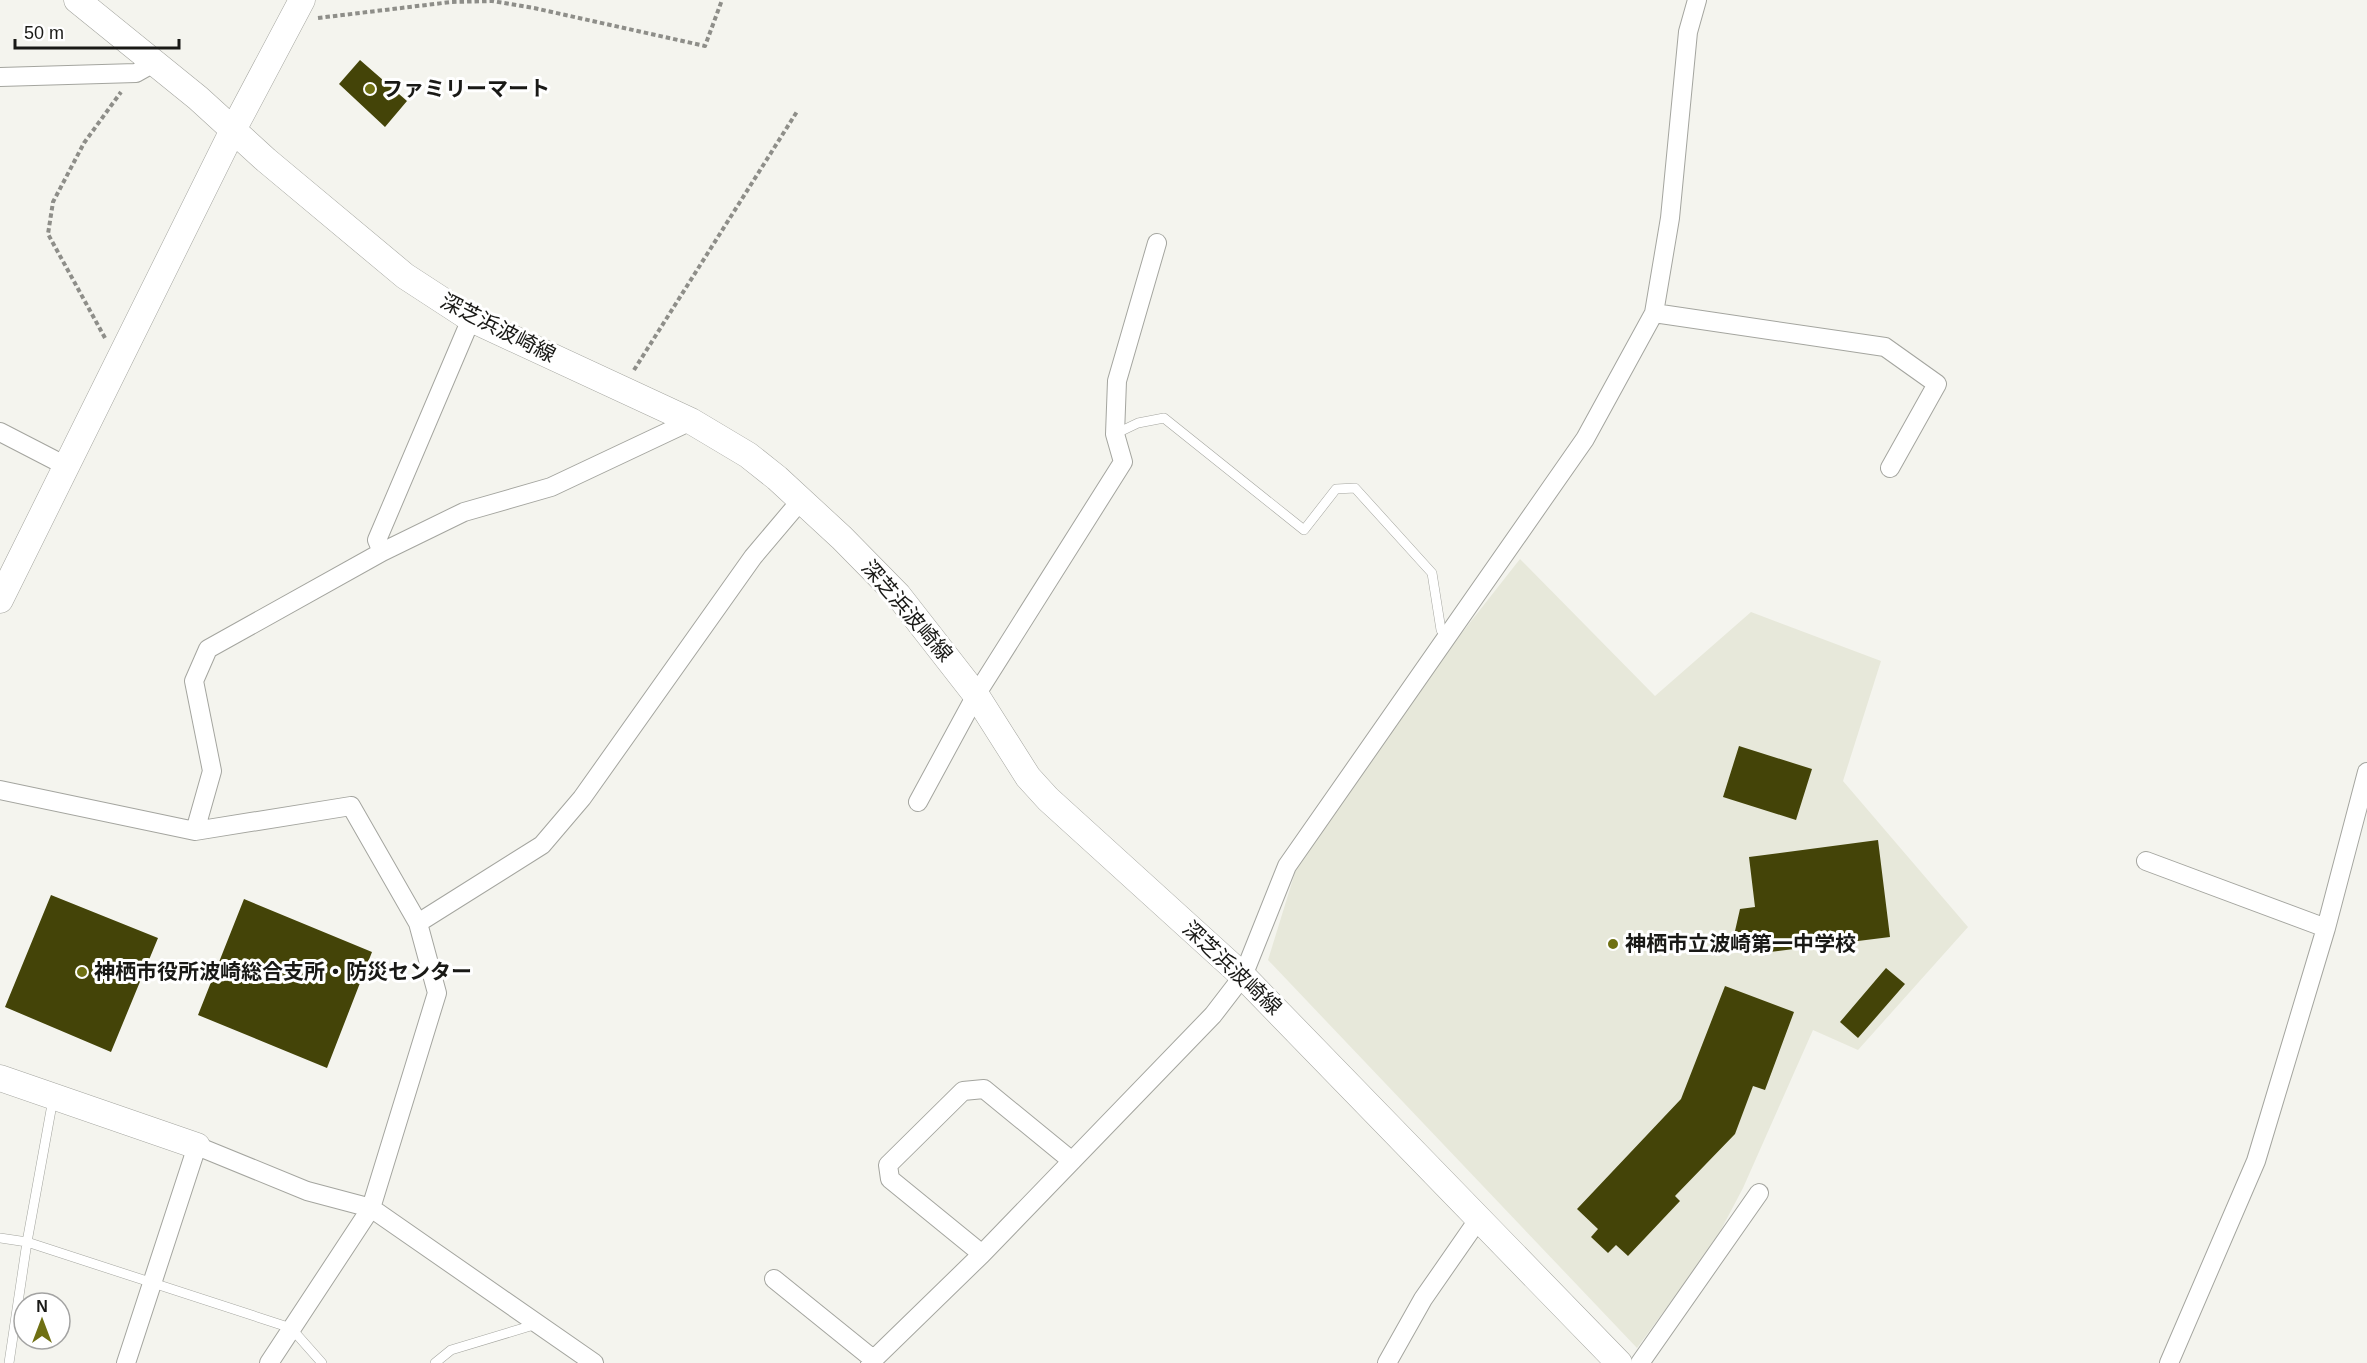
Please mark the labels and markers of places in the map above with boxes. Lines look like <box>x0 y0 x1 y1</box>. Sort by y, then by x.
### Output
place label: ファミリーマート <box>382 77 550 100</box>
marker: ファミリーマート <box>363 82 377 96</box>
place label: 神栖市立波崎第一中学校 <box>1625 932 1856 955</box>
marker: 神栖市立波崎第一中学校 <box>1606 937 1620 951</box>
place label: 神栖市役所波崎総合支所・防災センター <box>94 960 472 983</box>
marker: 神栖市役所波崎総合支所・防災センター <box>75 965 89 979</box>

